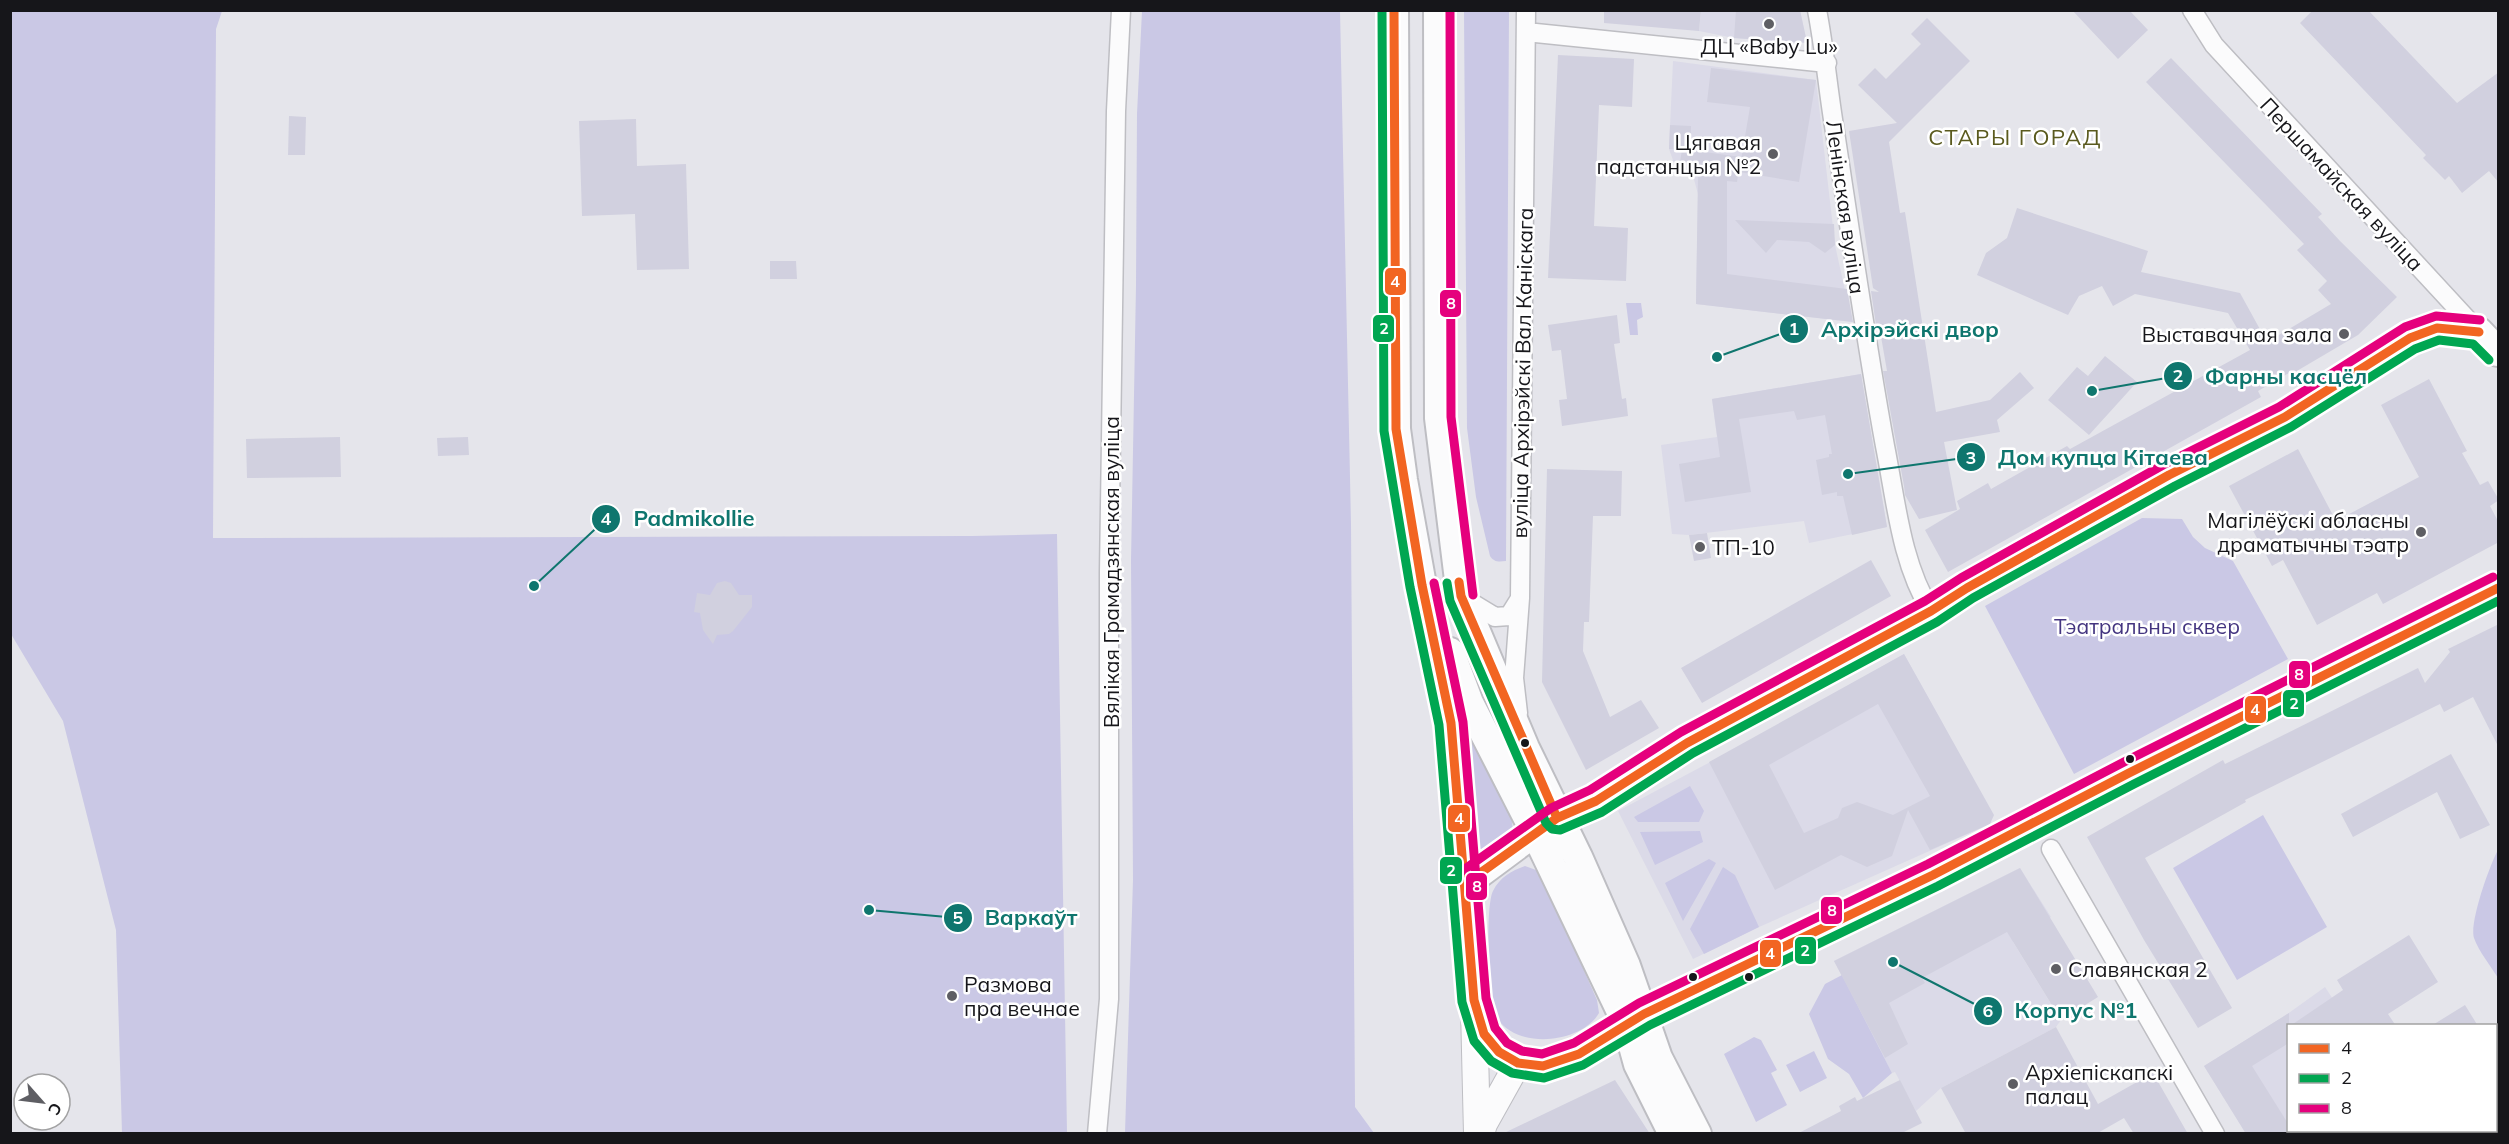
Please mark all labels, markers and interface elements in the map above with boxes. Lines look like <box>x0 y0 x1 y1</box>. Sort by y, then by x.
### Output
marker: ДЦ «Baby Lu» <box>1762 17 1776 31</box>
place label: ДЦ «Baby Lu» <box>1700 33 1838 59</box>
street label: Першамайская вуліца <box>2255 92 2429 276</box>
street label: Ленінская вуліца <box>1821 118 1871 296</box>
district label: СТАРЫ ГОРАД <box>1928 123 2102 151</box>
place label: Цягавая падстанцыя №2 <box>1597 129 1761 179</box>
marker: Цягавая падстанцыя №2 <box>1766 147 1780 161</box>
street label: вуліца Архірэйскі Вал Каніскага <box>1506 207 1538 539</box>
line badge: 4 <box>1384 267 1407 296</box>
text: 4 <box>1390 271 1400 291</box>
line badge: 8 <box>1439 289 1462 318</box>
text: 8 <box>1446 293 1456 313</box>
callout: Архірэйскі двор <box>1779 309 2011 349</box>
line badge: 2 <box>1372 314 1395 343</box>
text: Архірэйскі двор <box>1821 315 1999 343</box>
text: 1 <box>1789 317 1799 340</box>
text: 2 <box>1379 318 1389 338</box>
place label: Выставачная зала <box>2142 321 2332 347</box>
marker: Выставачная зала <box>2337 327 2351 341</box>
callout: Фарны касцёл <box>2163 356 2380 396</box>
text: Фарны касцёл <box>2205 362 2367 390</box>
text: 2 <box>2173 364 2183 387</box>
street label: Вялікая Грамадзянская вуліца <box>1098 416 1124 728</box>
callout: Дом купца Кітаева <box>1956 437 2220 477</box>
text: Дом купца Кітаева <box>1998 443 2208 471</box>
text: 3 <box>1966 446 1976 469</box>
callout: Padmikollie <box>591 499 766 539</box>
text: Padmikollie <box>633 504 755 532</box>
text: 4 <box>601 507 612 530</box>
place label: Магілёўскі абласны драматычны тэатр <box>2207 507 2409 557</box>
marker: Магілёўскі абласны драматычны тэатр <box>2414 525 2428 539</box>
place label: ТП-10 <box>1712 534 1775 560</box>
marker: ТП-10 <box>1693 540 1707 554</box>
park label: Тэатральны сквер <box>2054 613 2240 639</box>
line badge: 8 <box>2288 660 2311 689</box>
text: 8 <box>2294 664 2304 684</box>
line badge: 2 <box>2282 689 2305 718</box>
text: 2 <box>2289 693 2299 713</box>
line badge: 4 <box>2244 695 2267 724</box>
text: 4 <box>2250 699 2260 719</box>
unlabelled marker <box>1519 737 1531 749</box>
unlabelled marker <box>2124 753 2136 765</box>
line badge: 4 <box>1447 804 1471 833</box>
text: 4 <box>1454 808 1464 828</box>
line badge: 2 <box>1439 856 1463 885</box>
text: 2 <box>1446 860 1456 880</box>
line badge: 8 <box>1465 872 1488 901</box>
text: 8 <box>1472 876 1482 896</box>
line badge: 8 <box>1820 896 1843 925</box>
callout: Варкаўт <box>943 898 1089 938</box>
text: 8 <box>1827 900 1837 920</box>
text: Варкаўт <box>985 903 1078 931</box>
text: 5 <box>953 906 964 929</box>
line badge: 2 <box>1794 936 1817 965</box>
line badge: 4 <box>1759 939 1782 968</box>
text: 2 <box>1800 940 1810 960</box>
text: 4 <box>1765 943 1775 963</box>
place label: Славянская 2 <box>2068 956 2208 982</box>
marker: Славянская 2 <box>2049 962 2063 976</box>
place label: Размова пра вечнае <box>964 971 1080 1021</box>
unlabelled marker <box>1687 971 1699 983</box>
unlabelled marker <box>1743 971 1755 983</box>
marker: Размова пра вечнае <box>945 989 959 1003</box>
callout: Корпус №1 <box>1973 991 2150 1031</box>
text: Корпус №1 <box>2014 996 2138 1024</box>
text: 6 <box>1983 999 1994 1022</box>
legend <box>2287 1024 2497 1132</box>
text: 4 <box>2341 1036 2352 1059</box>
place label: Архіепіскапскі палац <box>2025 1059 2173 1109</box>
text: 2 <box>2341 1066 2352 1089</box>
north arrow <box>12 1072 72 1132</box>
marker: Архіепіскапскі палац <box>2006 1077 2020 1091</box>
text: 8 <box>2341 1096 2352 1119</box>
text: С <box>44 1100 67 1119</box>

